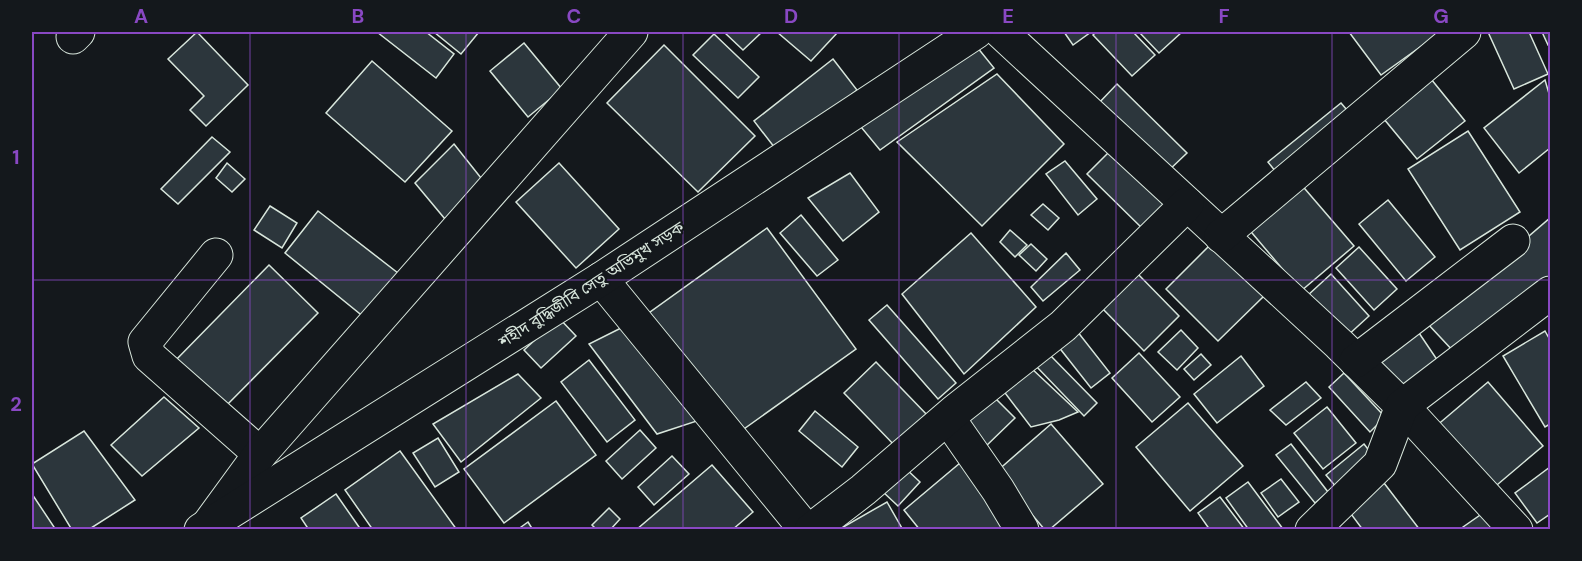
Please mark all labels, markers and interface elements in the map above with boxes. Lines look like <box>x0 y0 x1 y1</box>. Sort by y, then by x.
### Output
text: A <box>134 3 148 29</box>
text: B <box>352 3 364 29</box>
text: C <box>567 3 581 29</box>
text: D <box>784 3 798 29</box>
text: E <box>1002 3 1014 29</box>
text: F <box>1218 3 1230 29</box>
text: G <box>1433 3 1449 29</box>
text: 1 <box>12 144 20 170</box>
street label: শহীদ বুদ্ধিজীবি সেতু অভিমুখ সড়ক <box>494 216 689 353</box>
text: 2 <box>10 391 22 417</box>

